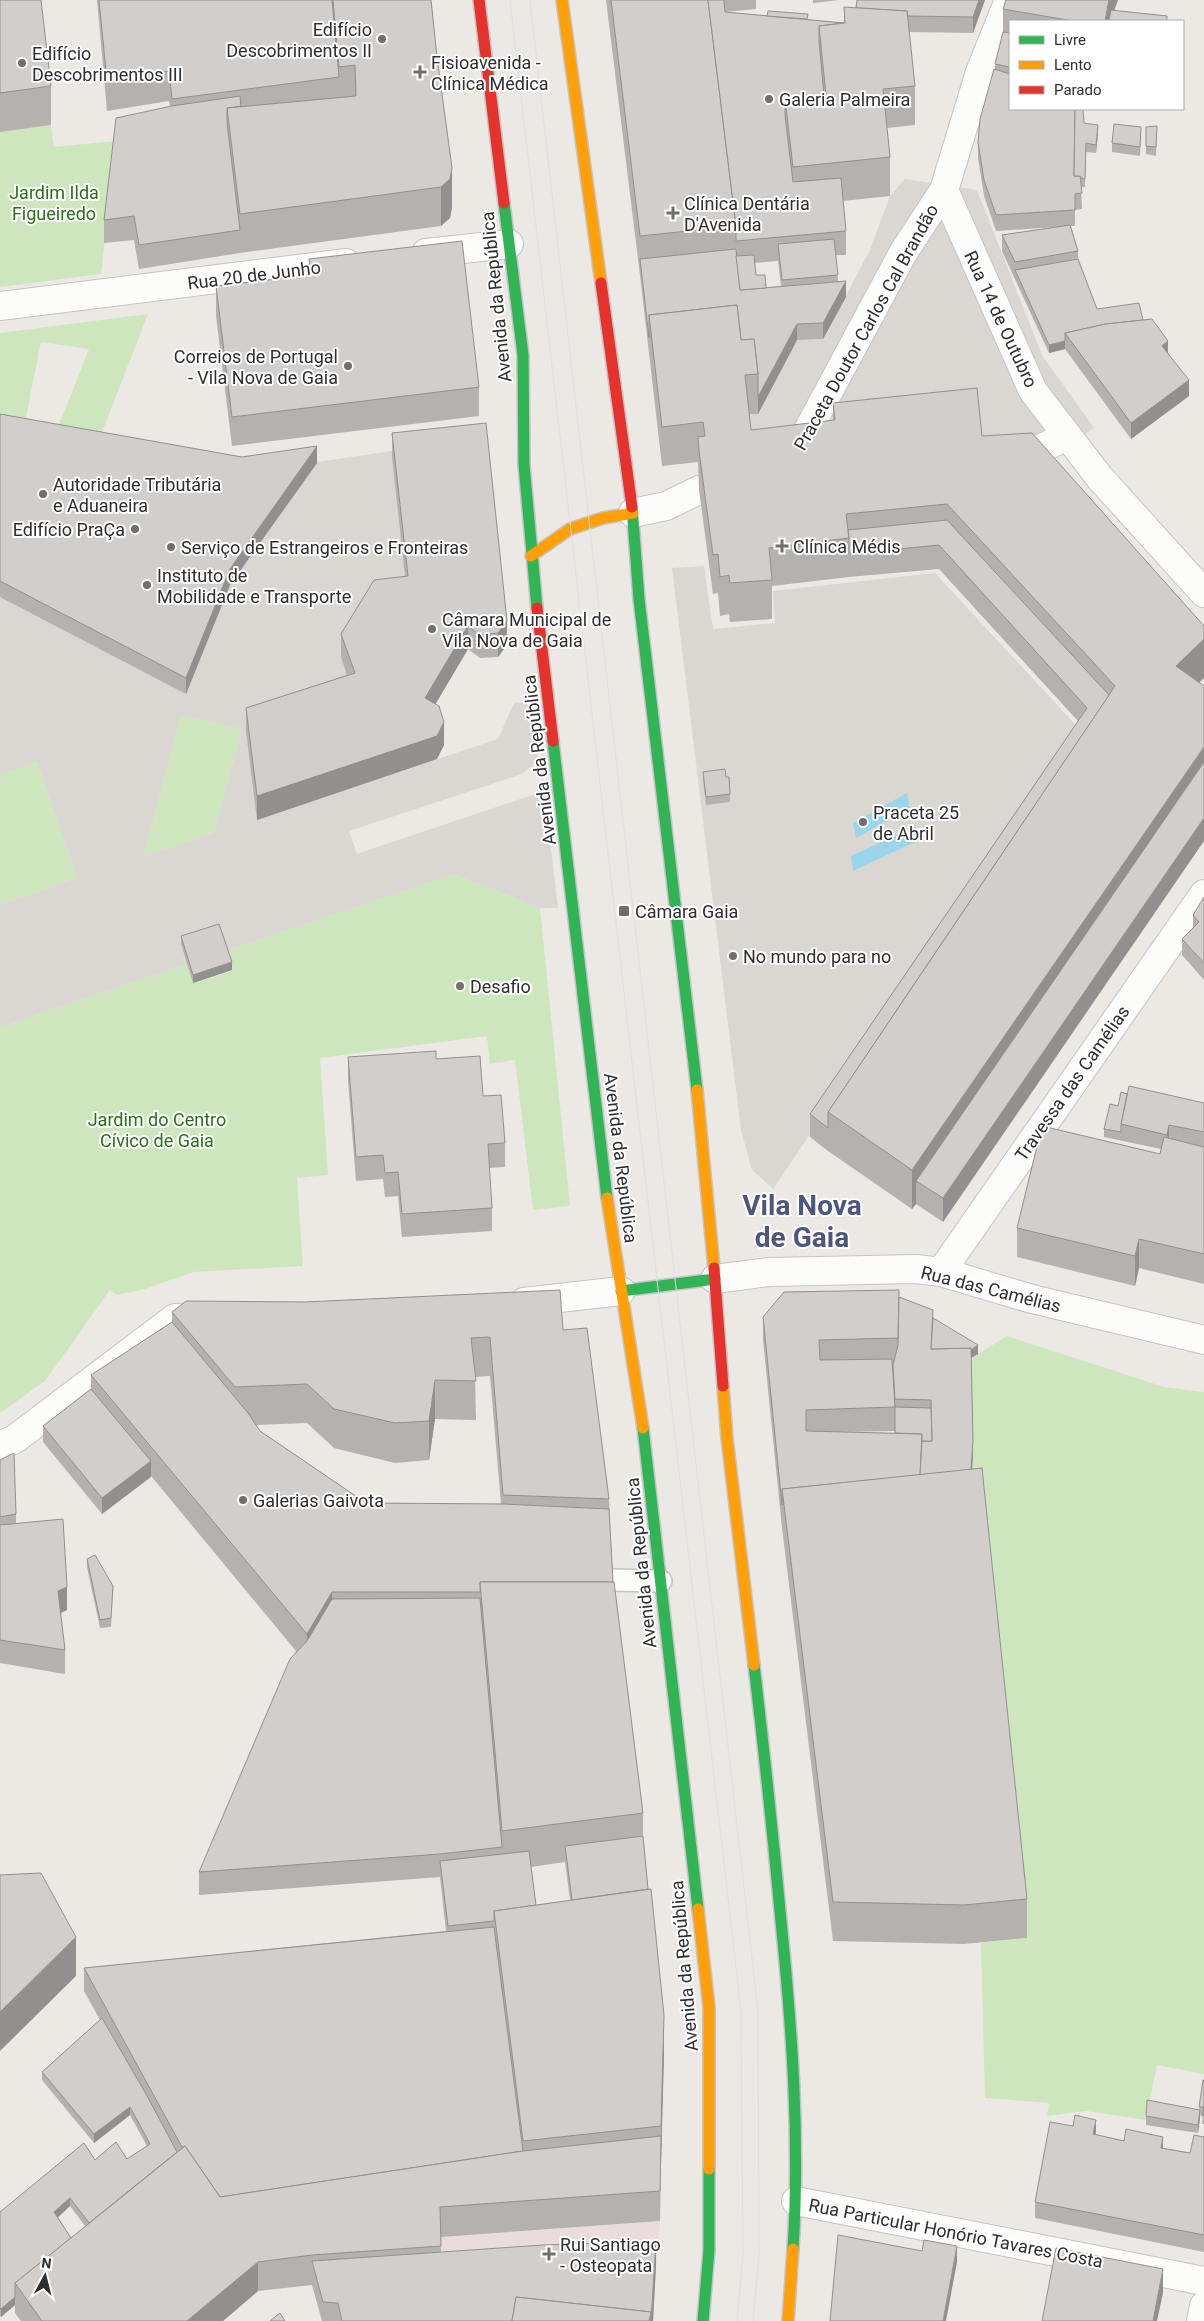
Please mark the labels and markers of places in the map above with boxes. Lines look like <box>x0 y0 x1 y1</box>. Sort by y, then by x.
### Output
place label: Edifício Descobrimentos II <box>226 19 372 61</box>
marker: Edifício Descobrimentos II <box>376 33 388 45</box>
place label: Edifício Descobrimentos III <box>32 43 183 85</box>
place label: Fisioavenida - Clínica Médica <box>431 52 549 94</box>
marker: Edifício Descobrimentos III <box>16 57 28 69</box>
marker: Fisioavenida - Clínica Médica <box>413 65 427 79</box>
place label: Galeria Palmeira <box>779 89 910 110</box>
marker: Galeria Palmeira <box>763 93 775 105</box>
place label: Clínica Dentária D'Avenida <box>684 193 810 235</box>
marker: Clínica Dentária D'Avenida <box>666 206 680 220</box>
place label: Correios de Portugal - Vila Nova de Gaia <box>174 346 338 388</box>
marker: Correios de Portugal - Vila Nova de Gaia <box>342 360 354 372</box>
place label: Autoridade Tributária e Aduaneira <box>53 474 221 516</box>
marker: Autoridade Tributária e Aduaneira <box>37 488 49 500</box>
place label: Edifício PraÇa <box>13 519 125 540</box>
marker: Edifício PraÇa <box>129 523 141 535</box>
place label: Clínica Médis <box>793 536 901 557</box>
place label: Serviço de Estrangeiros e Fronteiras <box>181 537 468 558</box>
marker: Clínica Médis <box>775 539 789 553</box>
marker: Serviço de Estrangeiros e Fronteiras <box>165 541 177 553</box>
place label: Instituto de Mobilidade e Transporte <box>157 565 351 607</box>
marker: Instituto de Mobilidade e Transporte <box>141 579 153 591</box>
place label: Câmara Municipal de Vila Nova de Gaia <box>442 609 611 651</box>
marker: Câmara Municipal de Vila Nova de Gaia <box>426 623 438 635</box>
place label: Praceta 25 de Abril <box>873 802 959 844</box>
marker: Praceta 25 de Abril <box>857 816 869 828</box>
place label: Câmara Gaia <box>635 901 738 922</box>
marker: Câmara Gaia <box>617 904 631 918</box>
place label: No mundo para no <box>743 946 891 967</box>
marker: No mundo para no <box>727 950 739 962</box>
place label: Desafio <box>470 976 531 997</box>
marker: Desafio <box>454 980 466 992</box>
place label: Galerias Gaivota <box>253 1490 384 1511</box>
marker: Galerias Gaivota <box>237 1494 249 1506</box>
place label: Rui Santiago - Osteopata <box>560 2234 661 2276</box>
marker: Rui Santiago - Osteopata <box>542 2247 556 2261</box>

